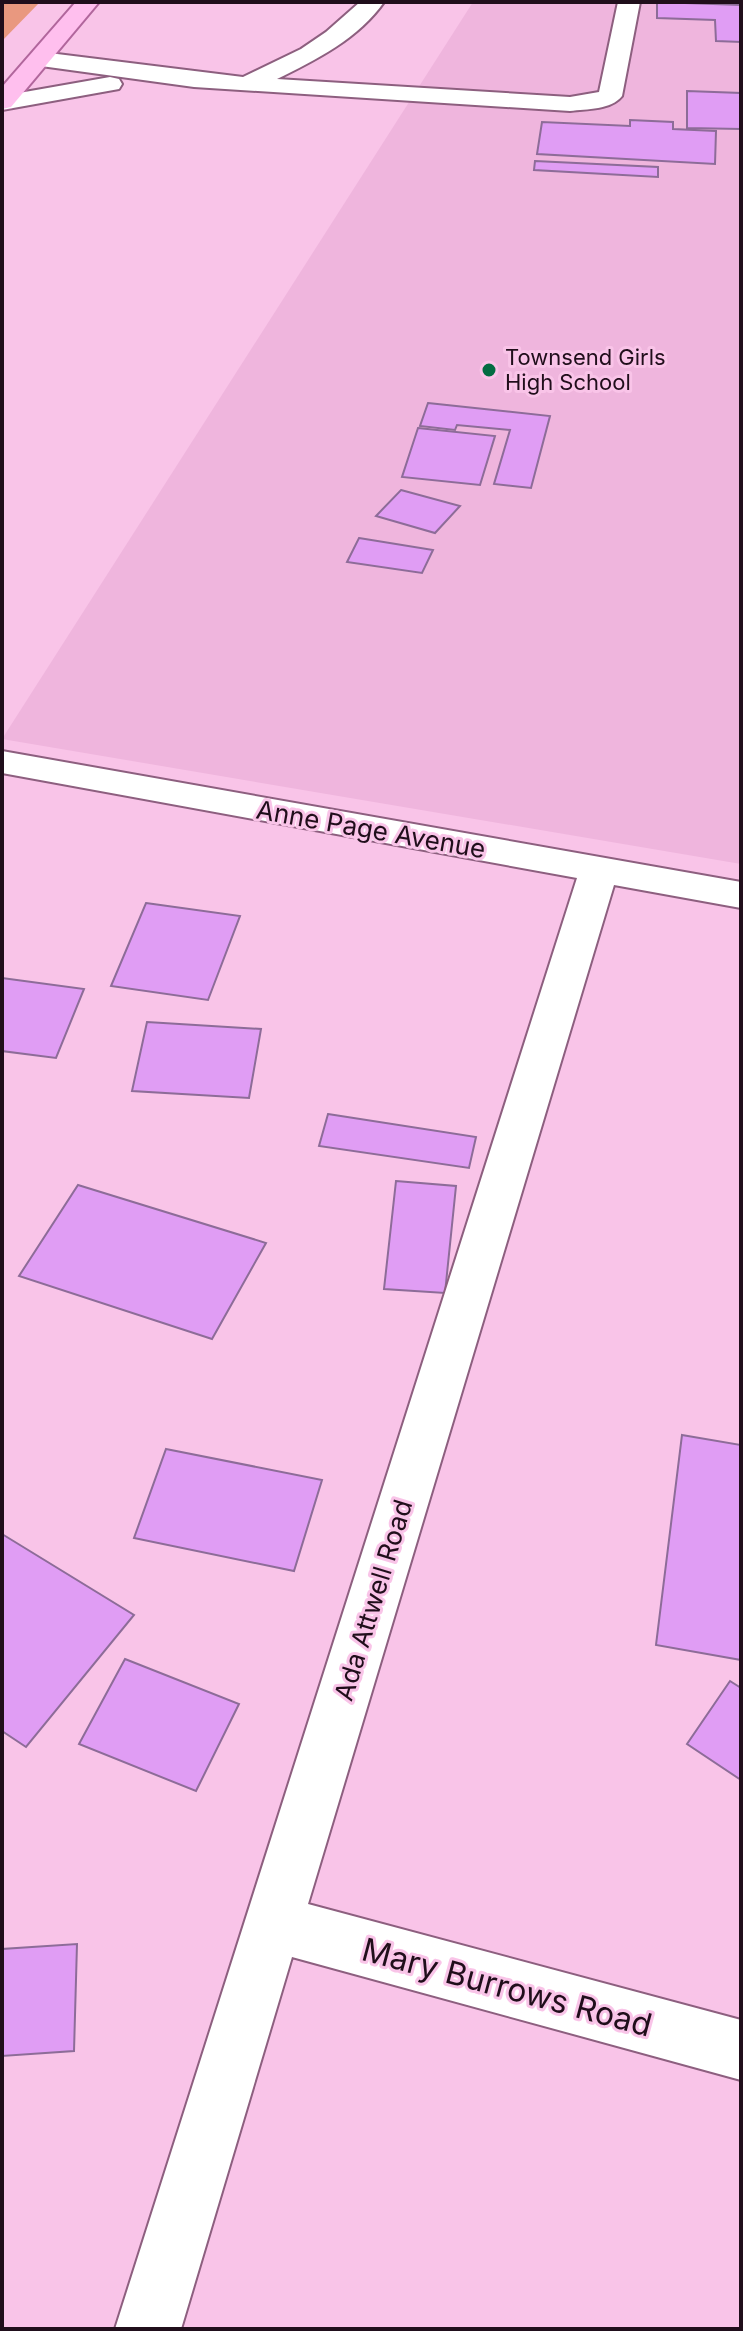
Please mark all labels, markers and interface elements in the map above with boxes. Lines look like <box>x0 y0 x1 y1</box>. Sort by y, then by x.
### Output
place label: Townsend Girls High School <box>505 344 666 395</box>
marker: Townsend Girls High School <box>480 361 498 379</box>
street label: Anne Page Avenue <box>254 794 488 864</box>
street label: Ada Attwell Road <box>328 1496 418 1704</box>
street label: Mary Burrows Road <box>358 1930 656 2044</box>

